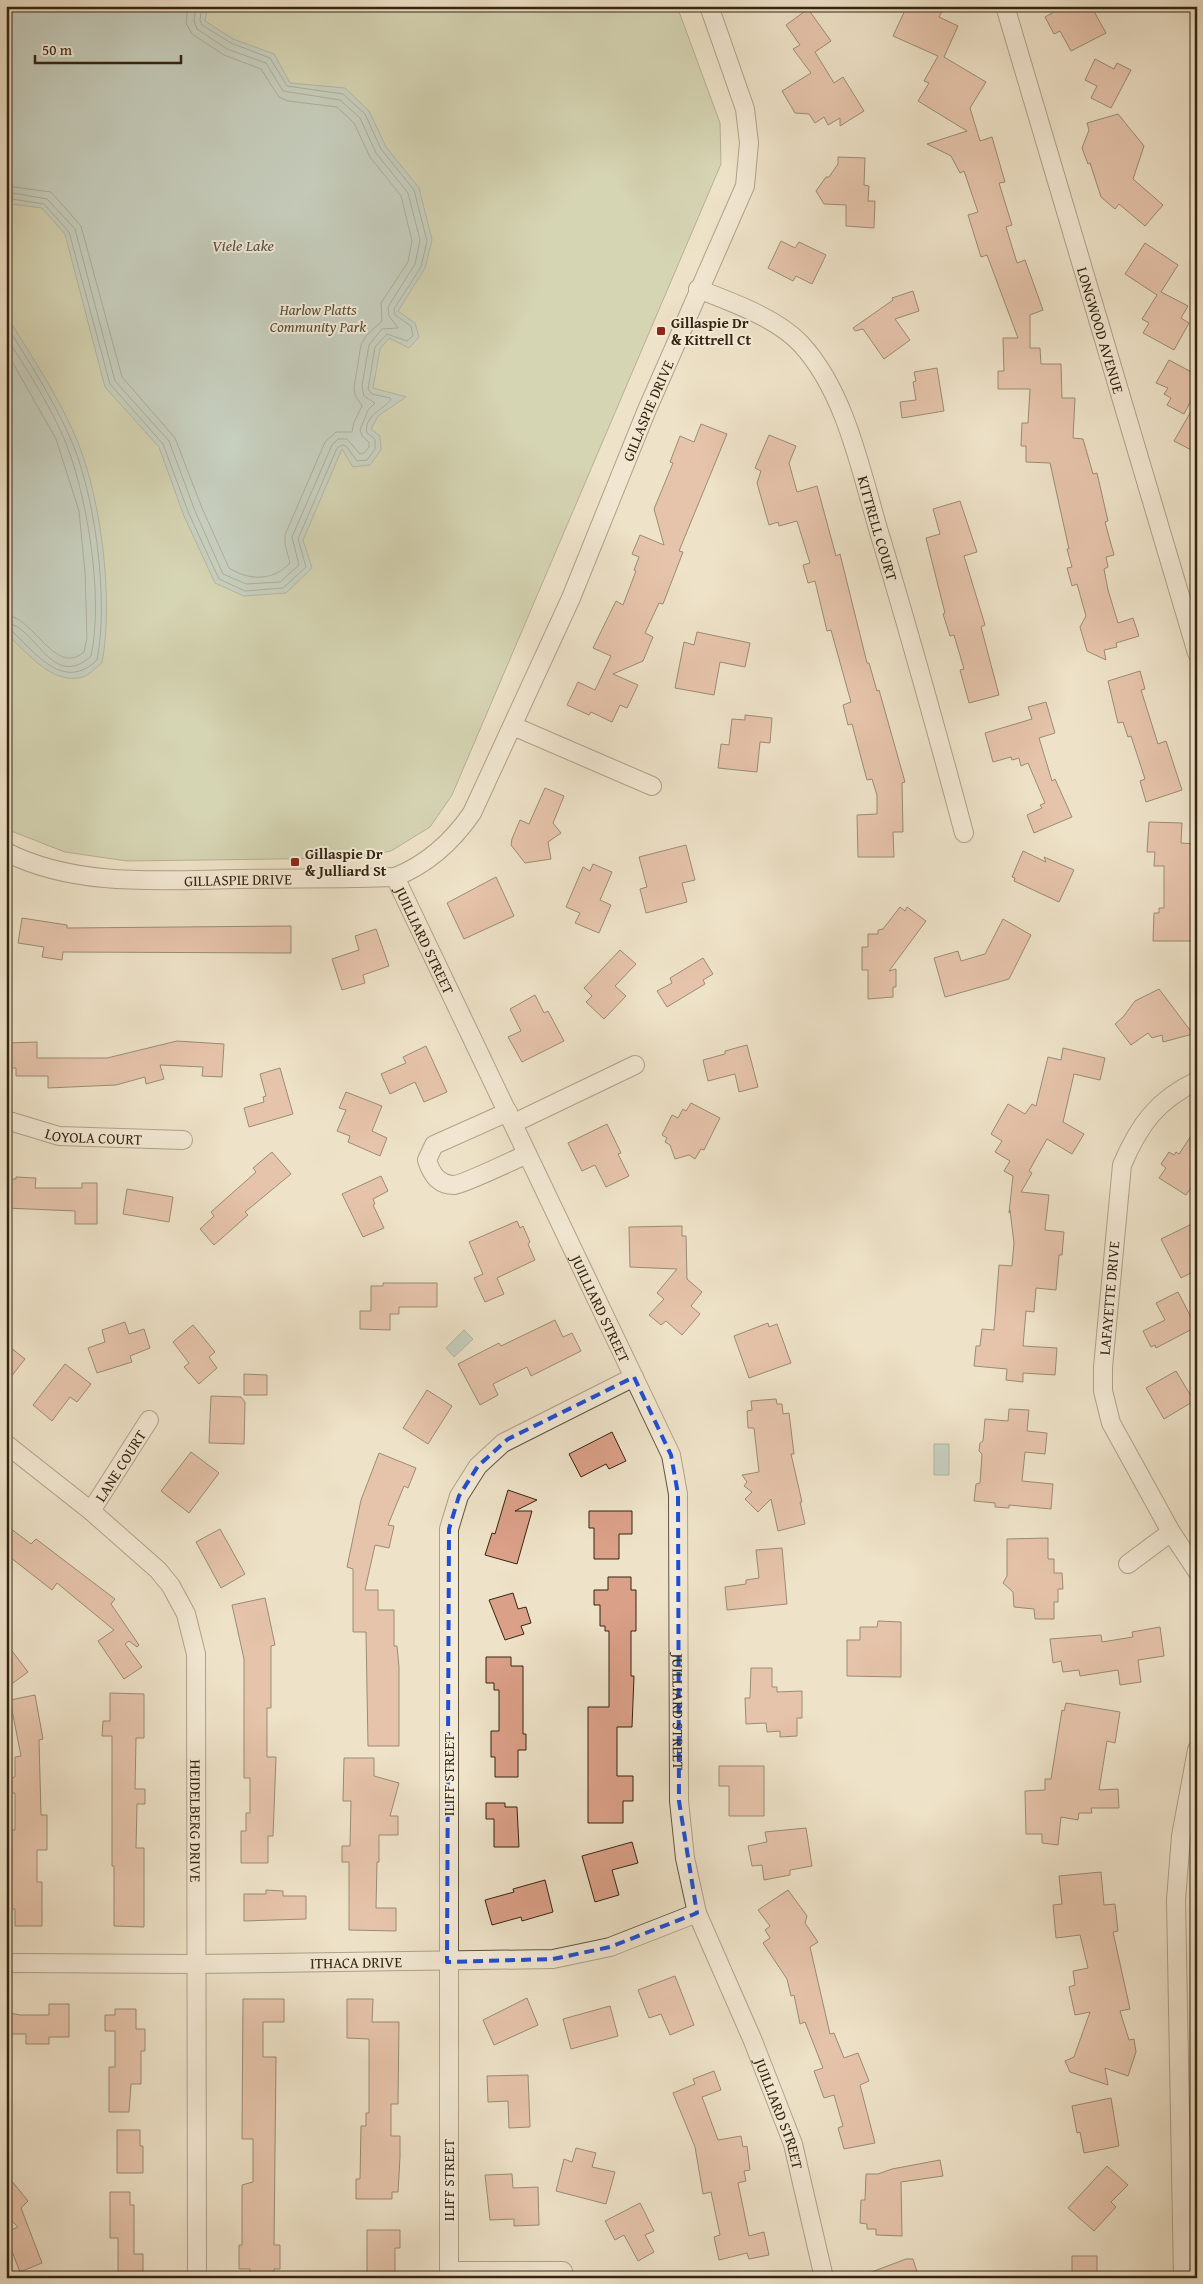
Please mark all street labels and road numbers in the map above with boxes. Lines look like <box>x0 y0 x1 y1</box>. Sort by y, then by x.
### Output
street label: LONGWOOD AVENUE <box>1072 264 1130 396</box>
street label: GILLASPIE DRIVE <box>617 356 678 464</box>
street label: KITTRELL COURT <box>853 473 904 584</box>
street label: GILLASPIE DRIVE <box>184 868 292 891</box>
street label: JUILLIARD STREET <box>390 881 460 998</box>
street label: LOYOLA COURT <box>43 1122 143 1149</box>
street label: LAFAYETTE DRIVE <box>1094 1240 1124 1356</box>
street label: JUILLIARD STREET <box>565 1249 636 1366</box>
street label: LANE COURT <box>89 1425 151 1505</box>
street label: JUILLIARD STREET <box>668 1651 689 1771</box>
street label: ILIFF STREET <box>438 1733 459 1816</box>
street label: HEIDELBERG DRIVE <box>186 1759 207 1883</box>
street label: ITHACA DRIVE <box>310 1951 402 1973</box>
street label: JUILLIARD STREET <box>749 2053 809 2172</box>
street label: ILIFF STREET <box>438 2138 459 2221</box>

